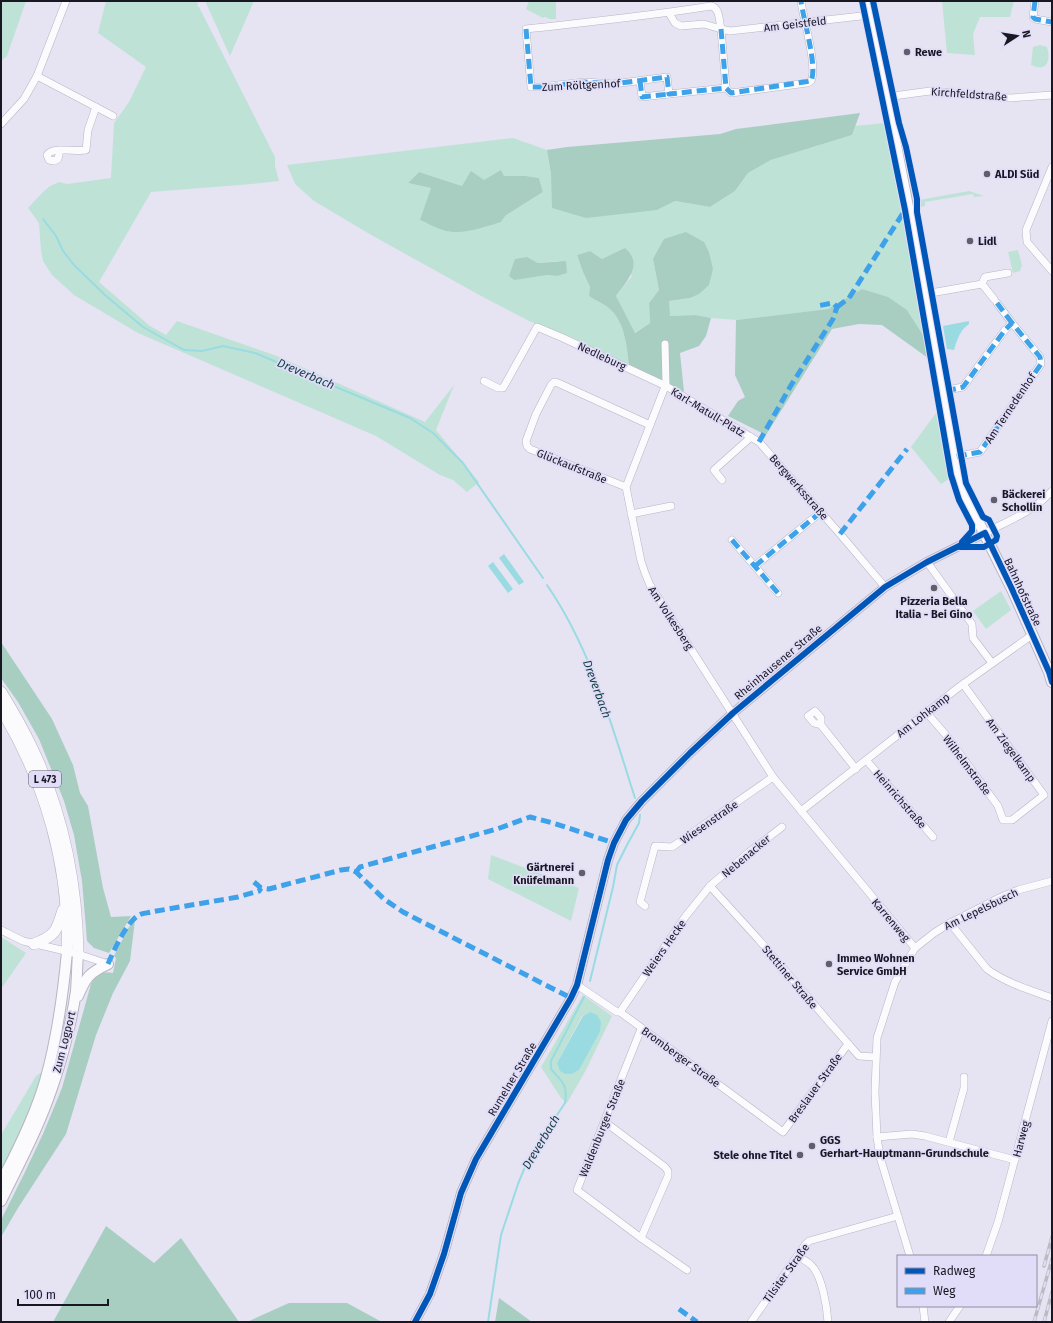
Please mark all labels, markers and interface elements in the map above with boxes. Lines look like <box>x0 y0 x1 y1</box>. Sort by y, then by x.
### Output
street label: Am Geistfeld <box>763 14 827 35</box>
north arrow <box>997 16 1037 56</box>
text: N <box>1019 29 1033 39</box>
place label: Rewe <box>915 46 942 59</box>
marker: Rewe <box>902 47 912 57</box>
street label: Zum Röltgenhof <box>541 77 622 94</box>
street label: Kirchfeldstraße <box>931 85 1007 104</box>
place label: ALDI Süd <box>994 168 1039 181</box>
marker: ALDI Süd <box>982 169 992 179</box>
place label: Lidl <box>978 235 997 248</box>
marker: Lidl <box>965 236 975 246</box>
street label: Nedleburg <box>575 340 628 373</box>
water label: Dreverbach <box>275 356 337 392</box>
street label: Am Ternedenhof <box>982 370 1039 446</box>
street label: Karl-Matull-Platz <box>668 385 747 440</box>
street label: Glückaufstraße <box>535 446 609 486</box>
street label: Bergwerksstraße <box>767 452 831 523</box>
place label: Bäckerei Schollin <box>1002 488 1045 514</box>
marker: Bäckerei Schollin <box>989 495 999 505</box>
street label: Bahnhofstraße <box>1001 556 1044 628</box>
marker: Pizzeria Bella Italia - Bei Gino <box>929 583 939 593</box>
street label: Am Volkesberg <box>645 584 696 653</box>
place label: Pizzeria Bella Italia - Bei Gino <box>896 595 973 621</box>
street label: Rheinhausener Straße <box>732 622 825 703</box>
water label: Dreverbach <box>580 658 614 720</box>
street label: Am Lohkamp <box>894 691 953 740</box>
street label: Am Ziegelkamp <box>983 716 1038 785</box>
street label: Wilhelmstraße <box>940 733 993 798</box>
street label: Heinrichstraße <box>871 767 929 831</box>
road number: L 473 <box>29 771 61 787</box>
street label: Wiesenstraße <box>678 798 741 847</box>
street label: Nebenacker <box>719 832 774 880</box>
place label: Gärtnerei Knüfelmann <box>513 861 574 887</box>
marker: Gärtnerei Knüfelmann <box>577 868 587 878</box>
street label: Am Lepelsbusch <box>942 886 1020 933</box>
street label: Karrenweg <box>869 896 913 945</box>
street label: Weiers Hecke <box>640 917 689 979</box>
street label: Stettiner Straße <box>759 943 820 1012</box>
place label: Immeo Wohnen Service GmbH <box>837 952 915 978</box>
marker: Immeo Wohnen Service GmbH <box>824 959 834 969</box>
street label: Zum Logport <box>51 1010 78 1074</box>
street label: Bromberger Straße <box>639 1024 723 1090</box>
street label: Rumelner Straße <box>485 1040 540 1118</box>
street label: Breslauer Straße <box>786 1051 845 1126</box>
street label: Waldenburger Straße <box>577 1077 628 1179</box>
water label: Dreverbach <box>519 1112 563 1172</box>
street label: Harweg <box>1010 1119 1033 1159</box>
place label: GGS Gerhart-Hauptmann-Grundschule <box>820 1134 989 1160</box>
marker: GGS Gerhart-Hauptmann-Grundschule <box>807 1141 817 1151</box>
place label: Stele ohne Titel <box>713 1149 793 1162</box>
marker: Stele ohne Titel <box>795 1150 805 1160</box>
street label: Tilsiter Straße <box>761 1241 812 1305</box>
legend <box>897 1255 1037 1307</box>
text: Radweg <box>933 1264 976 1278</box>
scale bar <box>18 1281 108 1307</box>
text: Weg <box>933 1284 956 1298</box>
text: 100 m <box>24 1288 56 1302</box>

